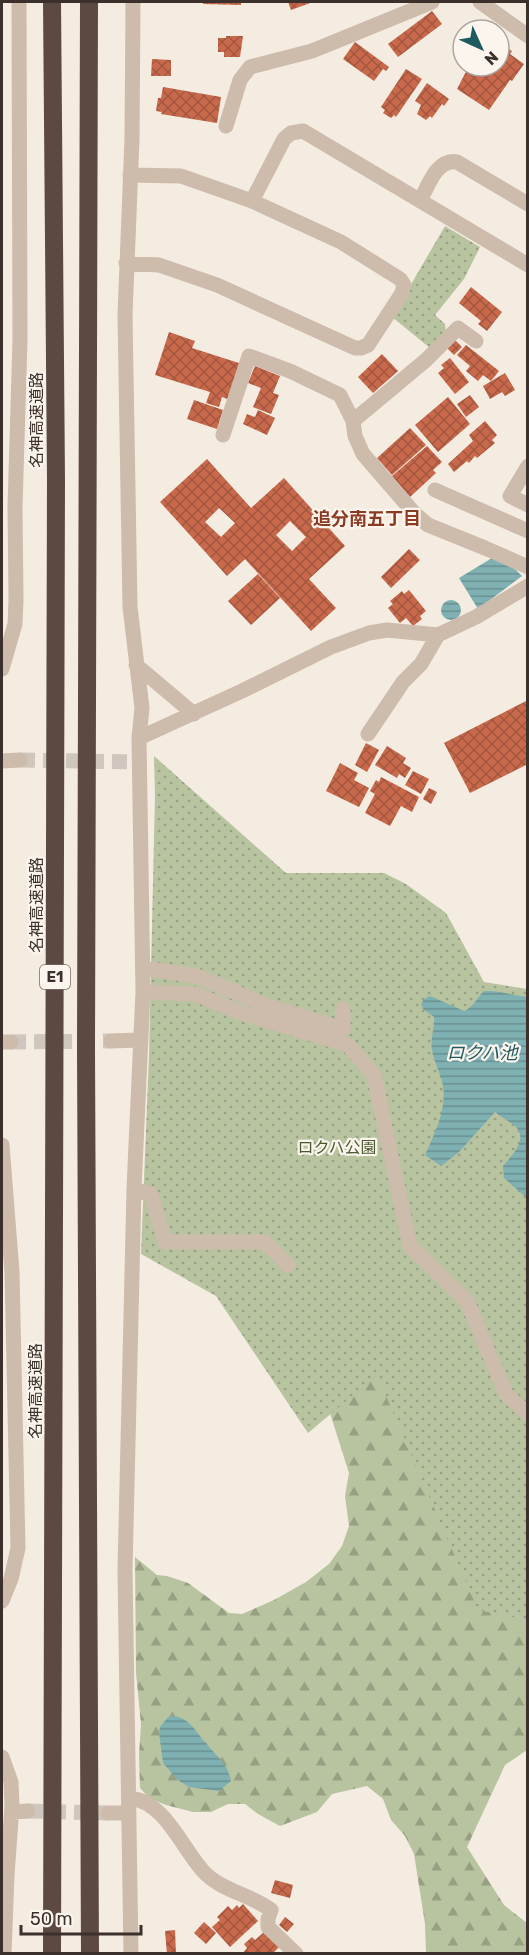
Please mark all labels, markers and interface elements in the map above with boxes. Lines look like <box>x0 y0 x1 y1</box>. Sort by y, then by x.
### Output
north arrow <box>451 18 511 78</box>
text: N <box>480 47 502 69</box>
street label: 名神高速道路 <box>27 372 46 468</box>
district label: 追分南五丁目 <box>313 508 421 530</box>
street label: 名神高速道路 <box>27 857 46 953</box>
road number: E1 <box>40 965 70 989</box>
water label: ロクハ池 <box>446 1042 520 1064</box>
park label: ロクハ公園 <box>297 1138 377 1157</box>
street label: 名神高速道路 <box>26 1343 45 1439</box>
scale bar <box>21 1898 141 1936</box>
text: 50 m <box>30 1908 73 1930</box>

